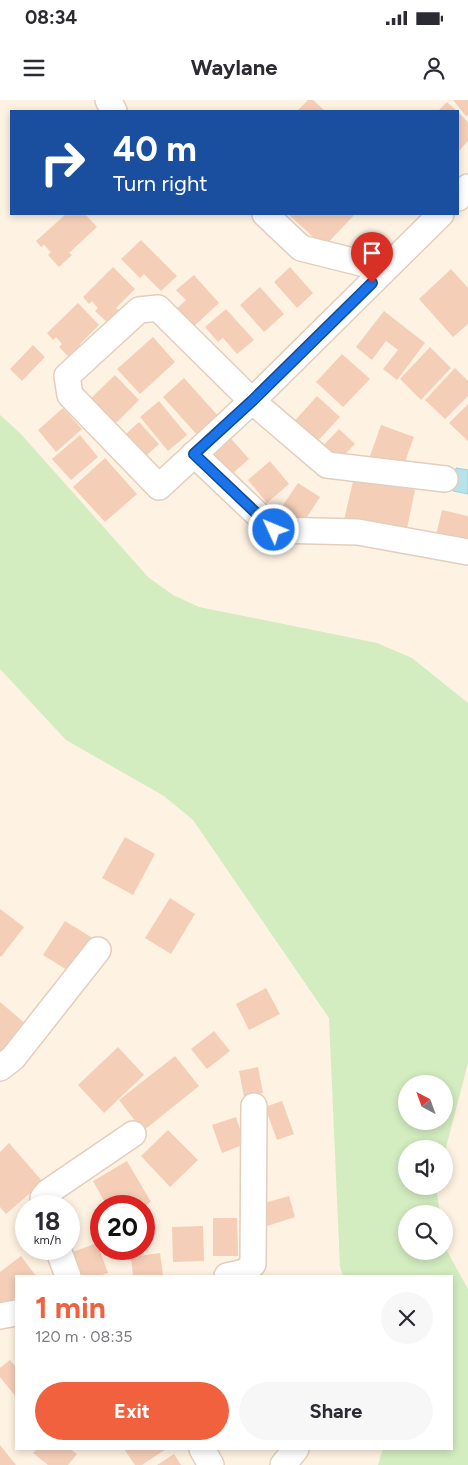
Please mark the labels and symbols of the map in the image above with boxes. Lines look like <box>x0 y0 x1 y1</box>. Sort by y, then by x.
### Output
pin <box>351 232 393 283</box>
position arrow <box>247 503 299 555</box>
north arrow <box>398 1075 452 1130</box>
speed limit sign: 20 <box>90 1195 155 1260</box>

